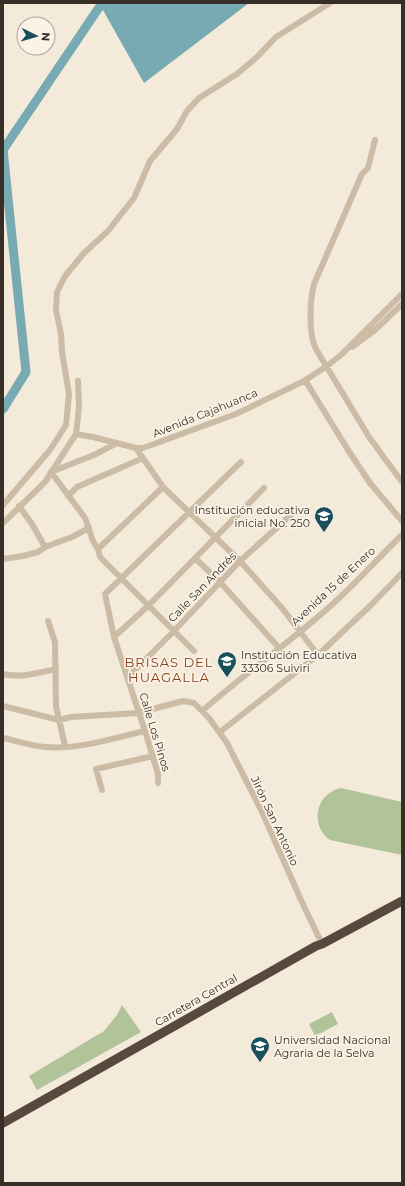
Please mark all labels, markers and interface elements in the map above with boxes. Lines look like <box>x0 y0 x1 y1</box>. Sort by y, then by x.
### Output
north arrow <box>16 16 56 56</box>
text: N <box>39 32 53 42</box>
street label: Avenida Cajahuanca <box>150 385 260 441</box>
place label: Institución educativa inicial No. 250 <box>195 503 310 530</box>
school or university icon: Institución educativa inicial No. 250 <box>313 505 335 533</box>
street label: Avenida 15 de Enero <box>288 543 378 629</box>
street label: Calle San Andrés <box>165 548 240 625</box>
place label: Institución Educativa 33306 Suiviri <box>241 648 357 675</box>
school or university icon: Institución Educativa 33306 Suiviri <box>216 650 238 678</box>
district label: BRISAS DEL HUAGALLA <box>125 654 213 685</box>
street label: Calle Los Pinos <box>136 691 174 774</box>
street label: Jirón San Antonio <box>248 773 302 868</box>
street label: Carretera Central <box>152 971 240 1029</box>
place label: Universidad Nacional Agraria de la Selva <box>274 1033 391 1060</box>
school or university icon: Universidad Nacional Agraria de la Selva <box>249 1035 271 1063</box>

